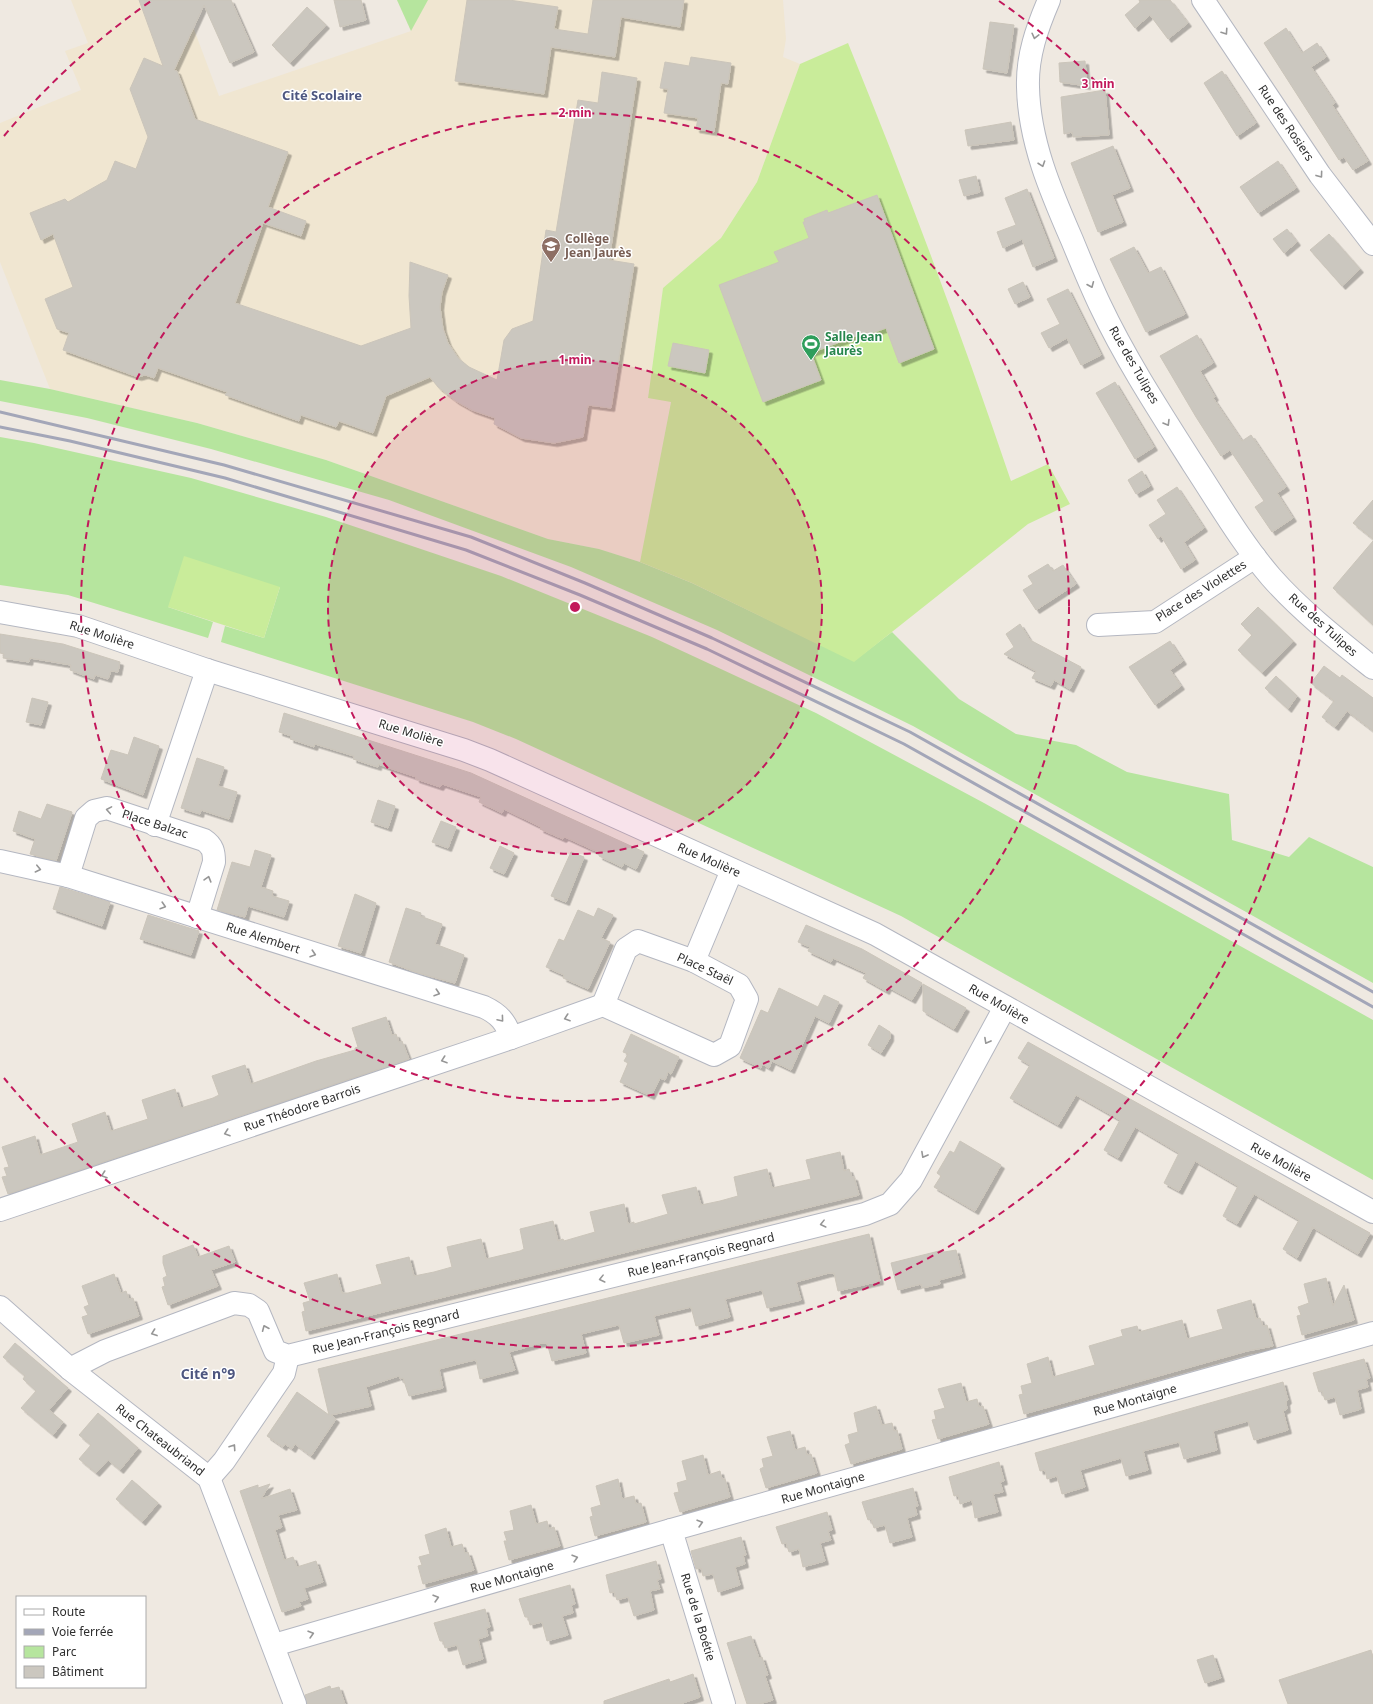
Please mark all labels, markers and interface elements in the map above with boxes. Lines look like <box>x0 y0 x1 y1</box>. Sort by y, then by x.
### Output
one-way arrow <box>1220 28 1228 35</box>
one-way arrow <box>1031 33 1040 40</box>
text: 3 min <box>1081 75 1115 92</box>
street label: Rue des Rosiers <box>1255 81 1318 165</box>
district label: Cité Scolaire <box>282 86 362 104</box>
text: 2 min <box>558 104 592 121</box>
one-way arrow <box>1037 161 1046 168</box>
one-way arrow <box>1316 171 1323 178</box>
place label: Collège Jean Jaurès <box>564 230 632 261</box>
school or university icon: Collège Jean Jaurès <box>540 235 562 263</box>
one-way arrow <box>1086 280 1094 288</box>
street label: Rue des Tulipes <box>1105 323 1164 407</box>
place label: Salle Jean Jaurès <box>824 328 882 359</box>
sports icon: Salle Jean Jaurès <box>800 333 822 361</box>
text: 1 min <box>558 351 592 368</box>
one-way arrow <box>1163 419 1170 426</box>
street label: Place des Violettes <box>1152 556 1250 625</box>
street label: Rue des Tulipes <box>1285 589 1362 660</box>
centre of rings <box>568 600 582 614</box>
street label: Rue Molière <box>67 616 137 653</box>
street label: Rue Molière <box>376 715 446 751</box>
street label: Place Balzac <box>120 805 191 842</box>
one-way arrow <box>106 806 112 815</box>
street label: Rue Molière <box>675 838 744 881</box>
one-way arrow <box>35 864 41 872</box>
one-way arrow <box>203 876 212 883</box>
one-way arrow <box>159 901 166 910</box>
street label: Rue Alembert <box>224 918 303 958</box>
street label: Place Staël <box>674 948 736 989</box>
one-way arrow <box>310 949 317 957</box>
street label: Rue Molière <box>966 979 1033 1028</box>
one-way arrow <box>434 988 441 997</box>
one-way arrow <box>497 1014 504 1022</box>
one-way arrow <box>563 1014 570 1022</box>
one-way arrow <box>984 1037 991 1044</box>
one-way arrow <box>440 1056 447 1064</box>
street label: Rue Théodore Barrois <box>241 1079 363 1135</box>
one-way arrow <box>224 1128 231 1137</box>
street label: Rue Molière <box>1248 1138 1315 1185</box>
one-way arrow <box>922 1151 929 1159</box>
one-way arrow <box>101 1170 108 1178</box>
one-way arrow <box>820 1220 826 1228</box>
street label: Rue Jean-François Regnard <box>626 1228 776 1281</box>
one-way arrow <box>598 1274 605 1283</box>
street label: Rue Jean-François Regnard <box>311 1305 461 1358</box>
one-way arrow <box>262 1325 270 1332</box>
one-way arrow <box>151 1328 158 1336</box>
district label: Cité n°9 <box>181 1364 235 1383</box>
street label: Rue Montaigne <box>1091 1379 1179 1420</box>
street label: Rue Chateaubriand <box>112 1399 208 1480</box>
one-way arrow <box>228 1445 235 1452</box>
street label: Rue Montaigne <box>779 1467 867 1508</box>
one-way arrow <box>696 1519 703 1527</box>
one-way arrow <box>571 1554 578 1563</box>
street label: Rue Montaigne <box>468 1556 556 1597</box>
street label: Rue de la Boétie <box>677 1571 720 1663</box>
one-way arrow <box>433 1594 440 1603</box>
legend <box>16 1596 146 1688</box>
text: Route <box>52 1603 85 1620</box>
text: Voie ferrée <box>52 1623 114 1640</box>
one-way arrow <box>308 1631 315 1639</box>
text: Parc <box>52 1643 77 1660</box>
text: Bâtiment <box>52 1663 104 1680</box>

